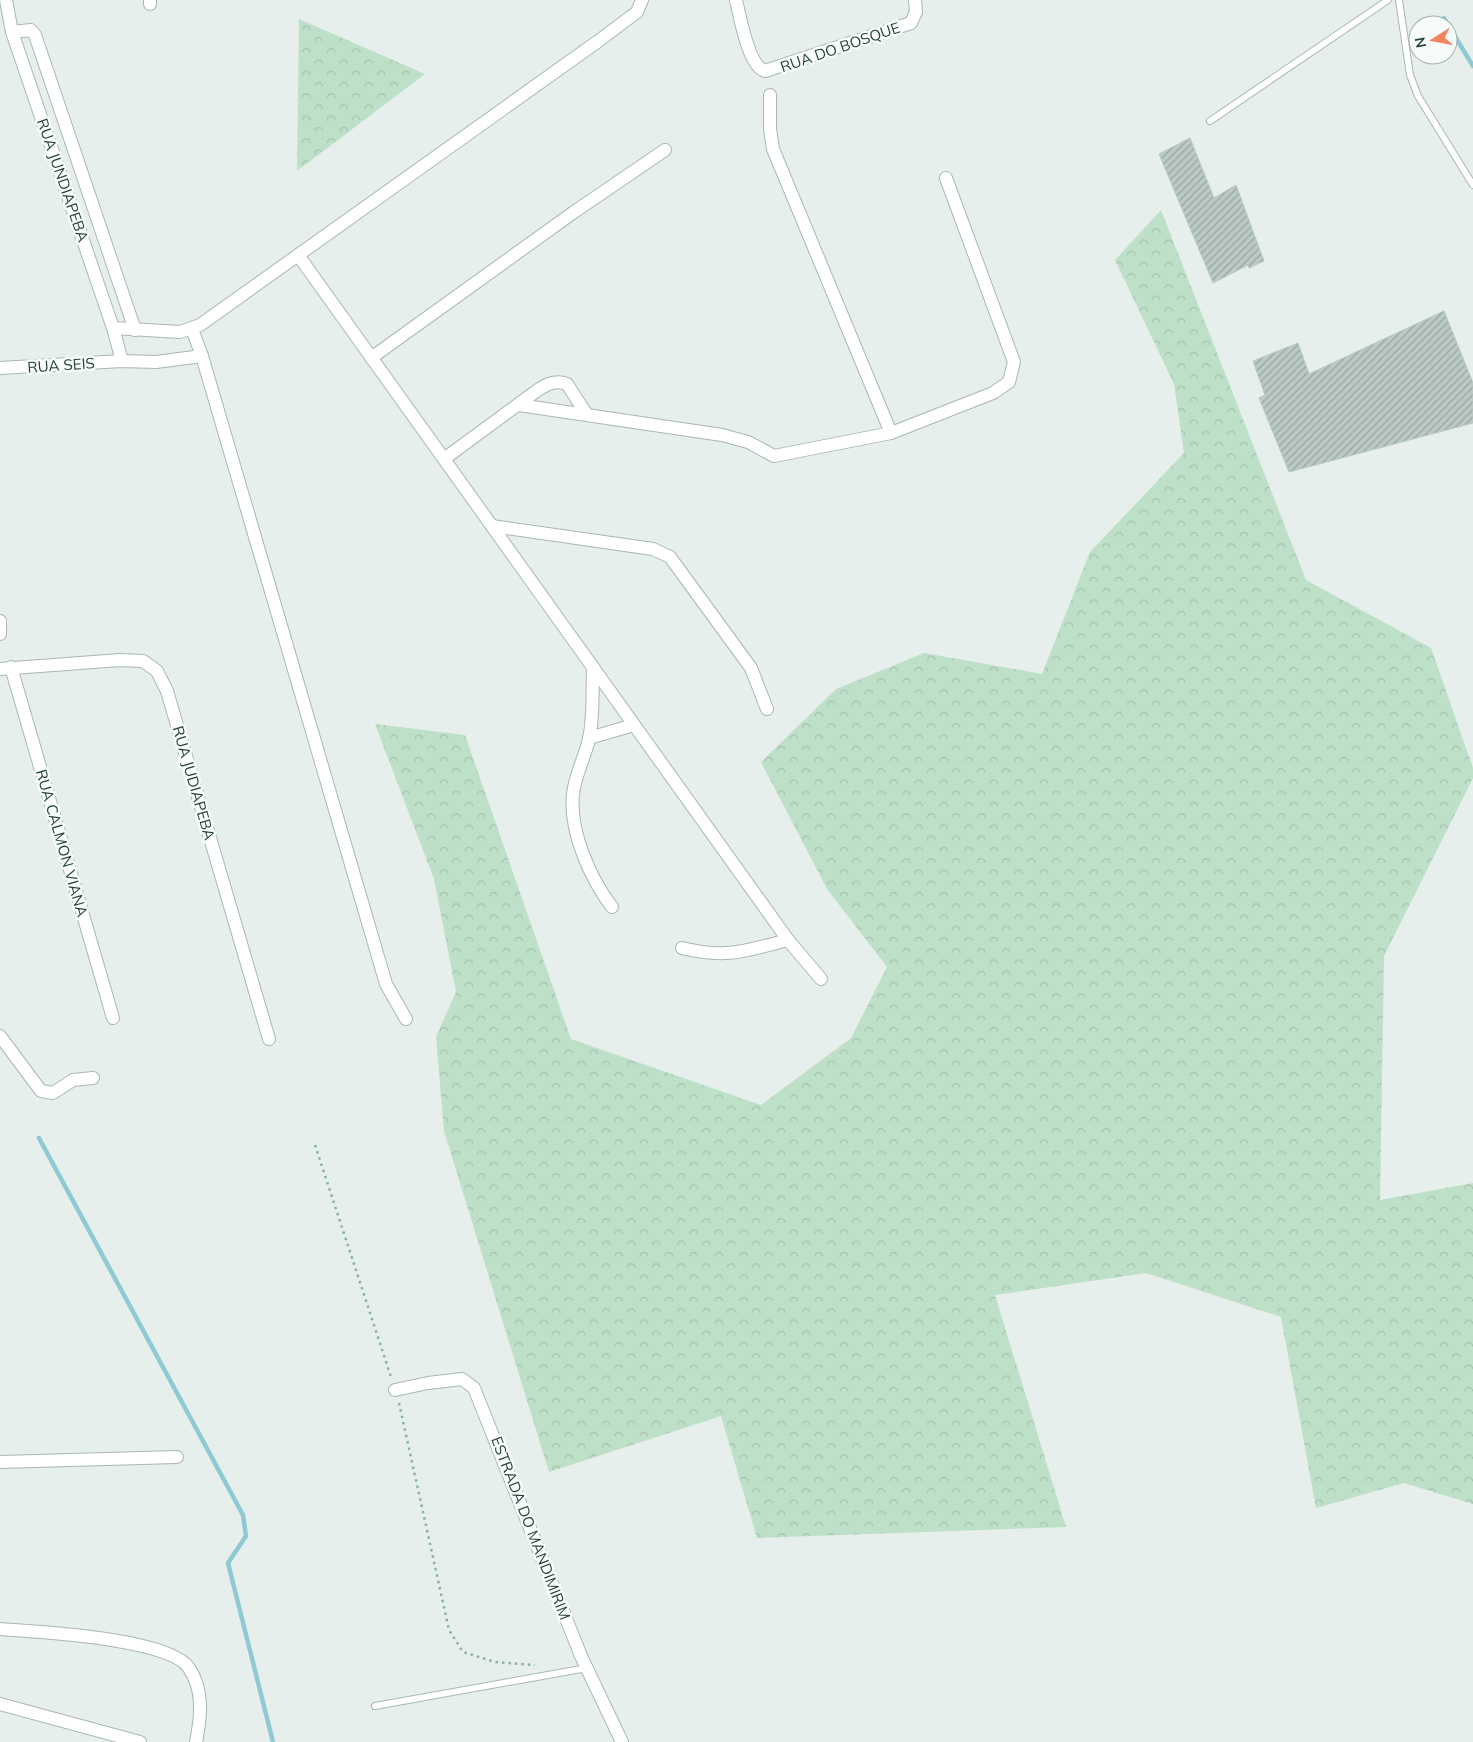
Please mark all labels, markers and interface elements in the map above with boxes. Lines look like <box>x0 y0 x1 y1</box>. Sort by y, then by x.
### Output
north arrow <box>1408 15 1458 65</box>
street label: RUA DO BOSQUE <box>778 18 903 76</box>
text: N <box>1410 36 1430 49</box>
street label: RUA JUNDIAPEBA <box>33 116 93 244</box>
street label: RUA SEIS <box>27 353 95 377</box>
street label: RUA JUDIAPEBA <box>169 724 219 842</box>
street label: RUA CALMON VIANA <box>32 767 92 919</box>
street label: ESTRADA DO MANDIMIRIM <box>487 1434 575 1622</box>

